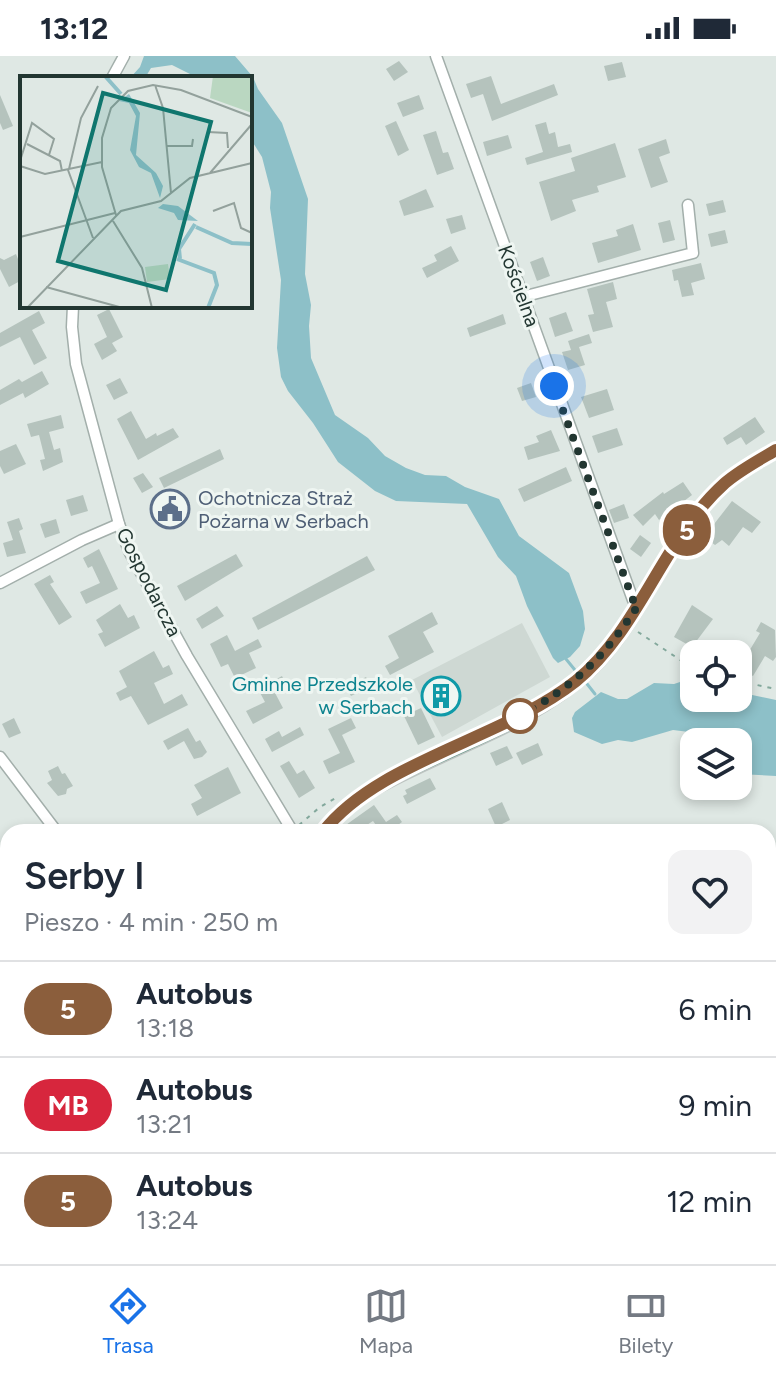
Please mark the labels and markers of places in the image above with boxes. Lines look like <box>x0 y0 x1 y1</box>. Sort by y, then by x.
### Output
place label: Ochotnicza Straż Pożarna w Serbach <box>198 486 369 533</box>
public building icon: Ochotnicza Straż Pożarna w Serbach <box>149 488 191 530</box>
place label: Gminne Przedszkole w Serbach <box>232 672 413 719</box>
building icon: Gminne Przedszkole w Serbach <box>420 675 462 717</box>
unlabelled marker <box>503 699 537 733</box>

